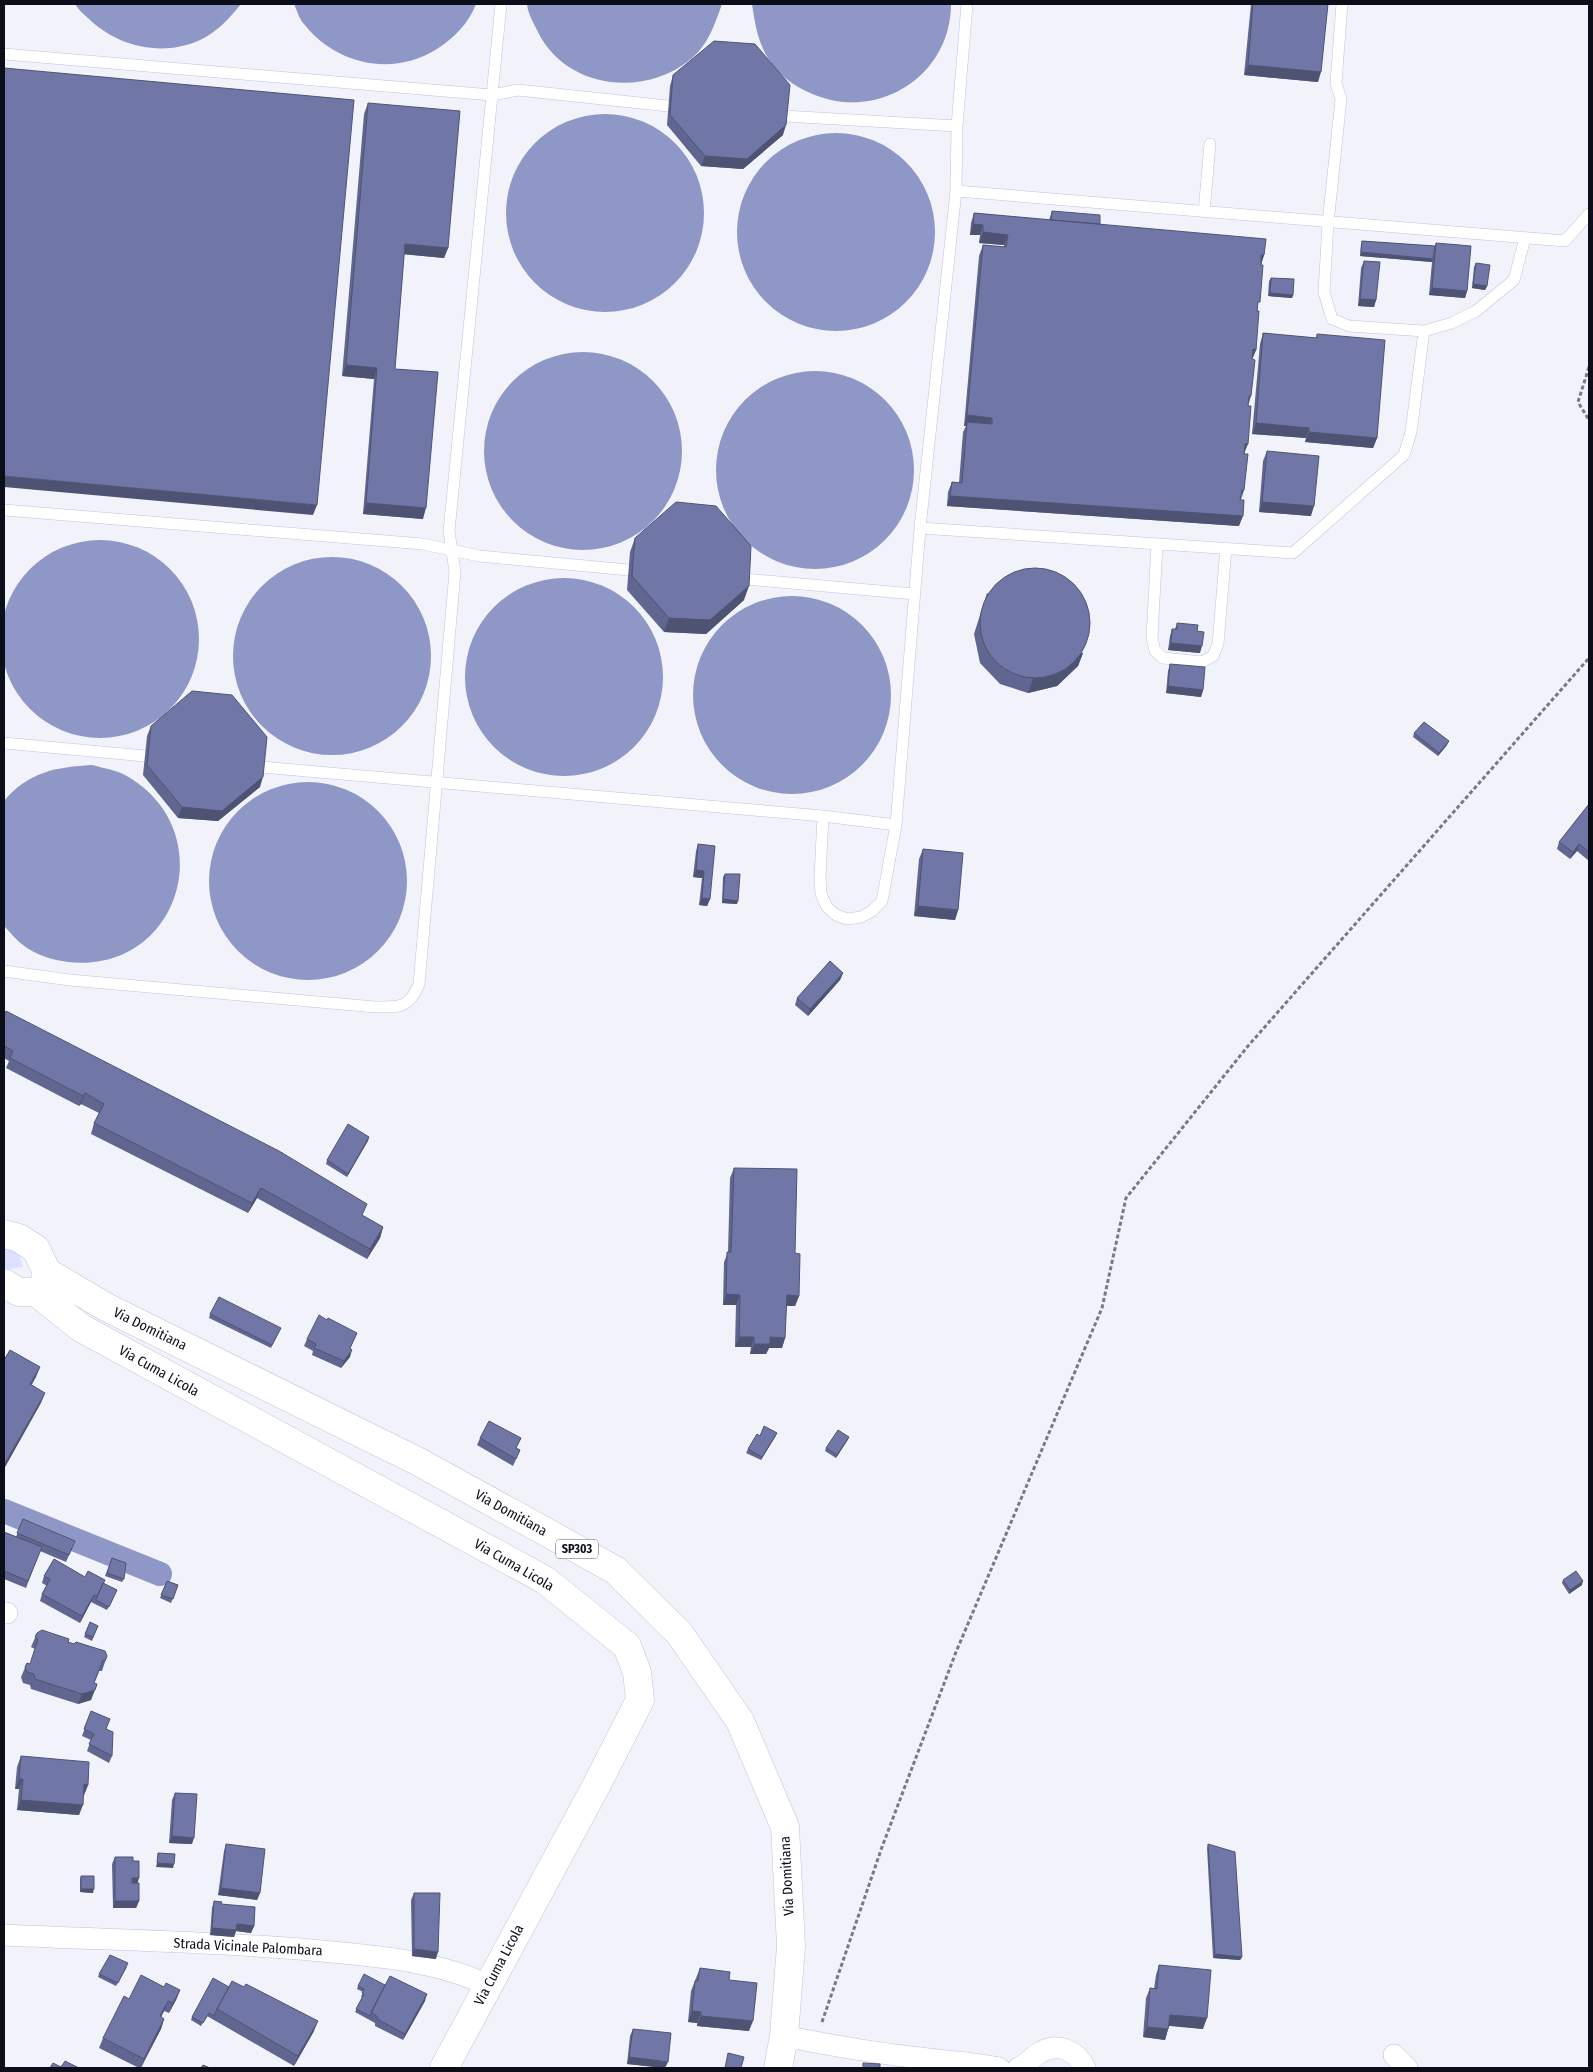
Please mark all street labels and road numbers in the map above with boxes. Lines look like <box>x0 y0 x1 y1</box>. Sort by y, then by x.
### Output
street label: Via Domitiana <box>110 1304 190 1354</box>
street label: Via Cuma Licola <box>116 1342 202 1400</box>
street label: Via Domitiana <box>472 1486 550 1540</box>
street label: Via Cuma Licola <box>471 1535 557 1595</box>
road number: SP303 <box>556 1540 598 1558</box>
street label: Via Domitiana <box>776 1836 798 1916</box>
street label: Via Cuma Licola <box>471 1922 528 2008</box>
street label: Strada Vicinale Palombara <box>173 1935 323 1959</box>

